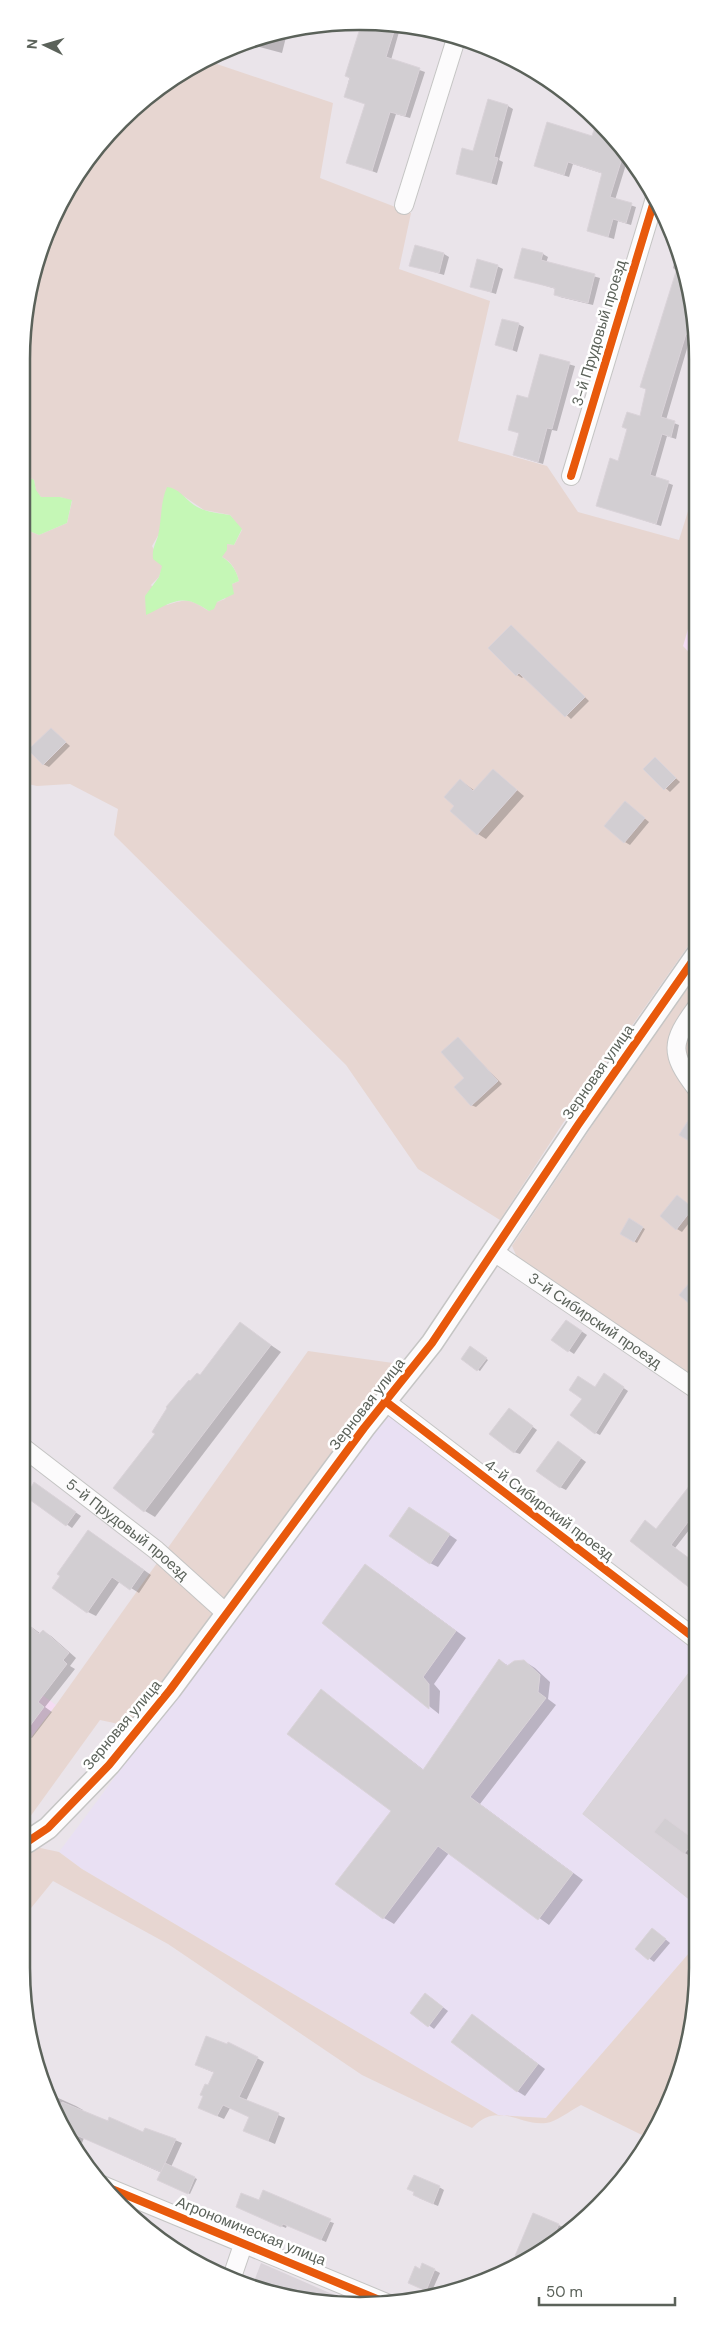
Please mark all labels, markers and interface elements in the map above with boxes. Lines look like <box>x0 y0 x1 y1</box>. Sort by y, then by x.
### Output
north arrow <box>20 20 70 70</box>
text: N <box>23 38 41 50</box>
street label: 3-й Прудовый проезд <box>567 257 631 408</box>
street label: Зерновая улица <box>558 1020 639 1124</box>
street label: 3-й Сибирский проезд <box>524 1268 666 1373</box>
street label: Зерновая улица <box>325 1353 410 1454</box>
street label: 4-й Сибирский проезд <box>480 1455 618 1565</box>
street label: 5-й Прудовый проезд <box>62 1474 193 1585</box>
street label: Зерновая улица <box>78 1675 166 1774</box>
street label: Агрономическая улица <box>173 2192 329 2270</box>
scale bar <box>539 2274 675 2306</box>
text: 50 m <box>546 2282 583 2302</box>

